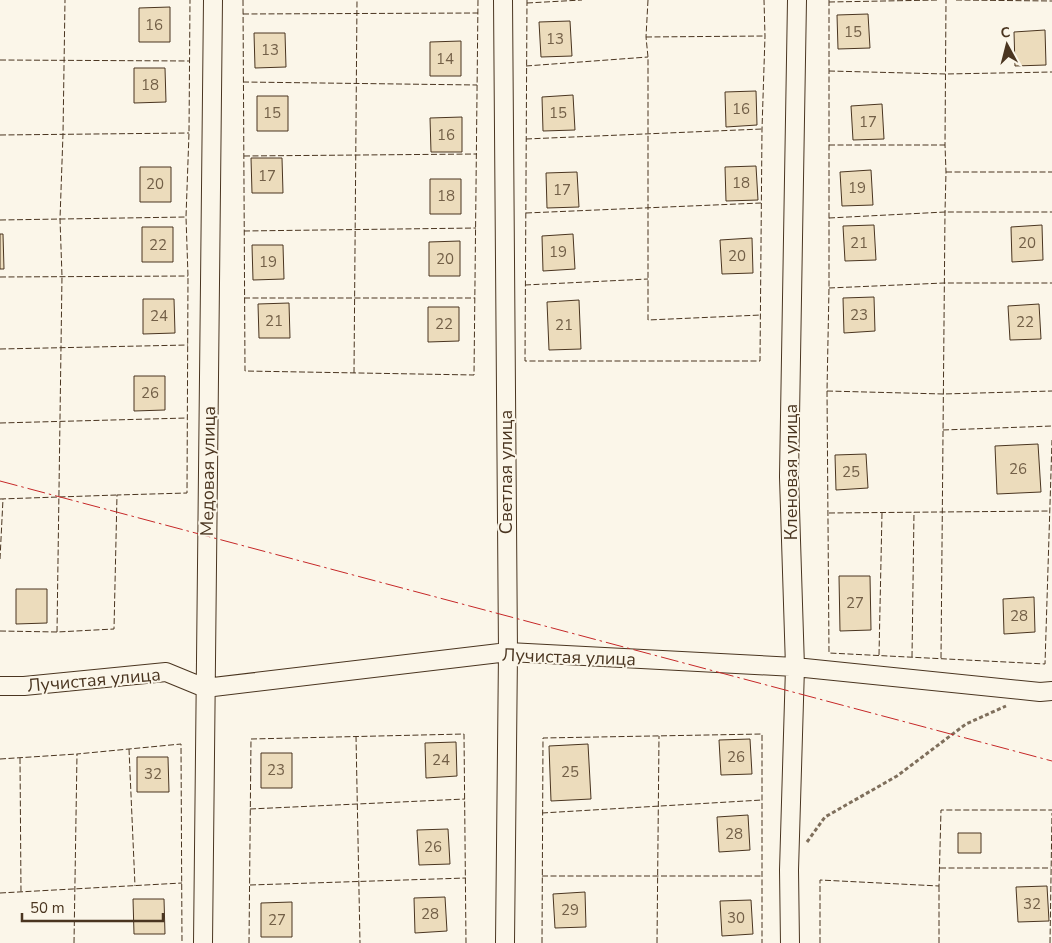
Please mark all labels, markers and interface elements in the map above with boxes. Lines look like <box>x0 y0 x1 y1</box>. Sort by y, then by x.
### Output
house number: 16 <box>145 15 163 35</box>
north arrow <box>982 20 1032 70</box>
house number: 15 <box>844 22 862 42</box>
text: С <box>1000 23 1012 43</box>
house number: 13 <box>546 29 564 49</box>
house number: 13 <box>261 40 279 60</box>
house number: 14 <box>436 49 454 69</box>
house number: 18 <box>141 75 159 95</box>
house number: 16 <box>732 99 750 119</box>
house number: 15 <box>263 103 281 123</box>
house number: 15 <box>549 103 567 123</box>
house number: 17 <box>859 112 877 132</box>
house number: 16 <box>437 125 455 145</box>
house number: 17 <box>258 166 276 186</box>
house number: 18 <box>732 173 750 193</box>
house number: 20 <box>146 174 164 194</box>
house number: 19 <box>848 178 866 198</box>
house number: 17 <box>553 180 571 200</box>
house number: 18 <box>437 186 455 206</box>
house number: 21 <box>850 233 868 253</box>
house number: 20 <box>1018 233 1036 253</box>
house number: 22 <box>149 235 167 255</box>
house number: 19 <box>549 242 567 262</box>
house number: 20 <box>728 246 746 266</box>
house number: 20 <box>436 249 454 269</box>
house number: 19 <box>259 252 277 272</box>
house number: 23 <box>850 305 868 325</box>
house number: 24 <box>150 306 168 326</box>
house number: 21 <box>265 311 283 331</box>
house number: 22 <box>1016 312 1034 332</box>
house number: 22 <box>435 314 453 334</box>
house number: 21 <box>555 315 573 335</box>
house number: 26 <box>141 383 159 403</box>
street label: Кленовая улица <box>779 404 803 540</box>
street label: Медовая улица <box>195 406 221 536</box>
street label: Светлая улица <box>494 410 518 534</box>
house number: 26 <box>1009 459 1027 479</box>
house number: 25 <box>842 462 860 482</box>
house number: 27 <box>846 593 864 613</box>
house number: 28 <box>1010 606 1028 626</box>
street label: Лучистая улица <box>502 643 636 671</box>
street label: Лучистая улица <box>26 662 162 698</box>
house number: 26 <box>727 747 745 767</box>
house number: 24 <box>432 750 450 770</box>
house number: 23 <box>267 760 285 780</box>
house number: 25 <box>561 762 579 782</box>
house number: 32 <box>144 764 162 784</box>
house number: 28 <box>725 824 743 844</box>
house number: 26 <box>424 837 442 857</box>
scale bar <box>22 890 164 922</box>
house number: 32 <box>1023 894 1041 914</box>
text: 50 m <box>30 898 65 918</box>
house number: 29 <box>561 900 579 920</box>
house number: 28 <box>421 904 439 924</box>
house number: 30 <box>727 908 745 928</box>
house number: 27 <box>268 910 286 930</box>

